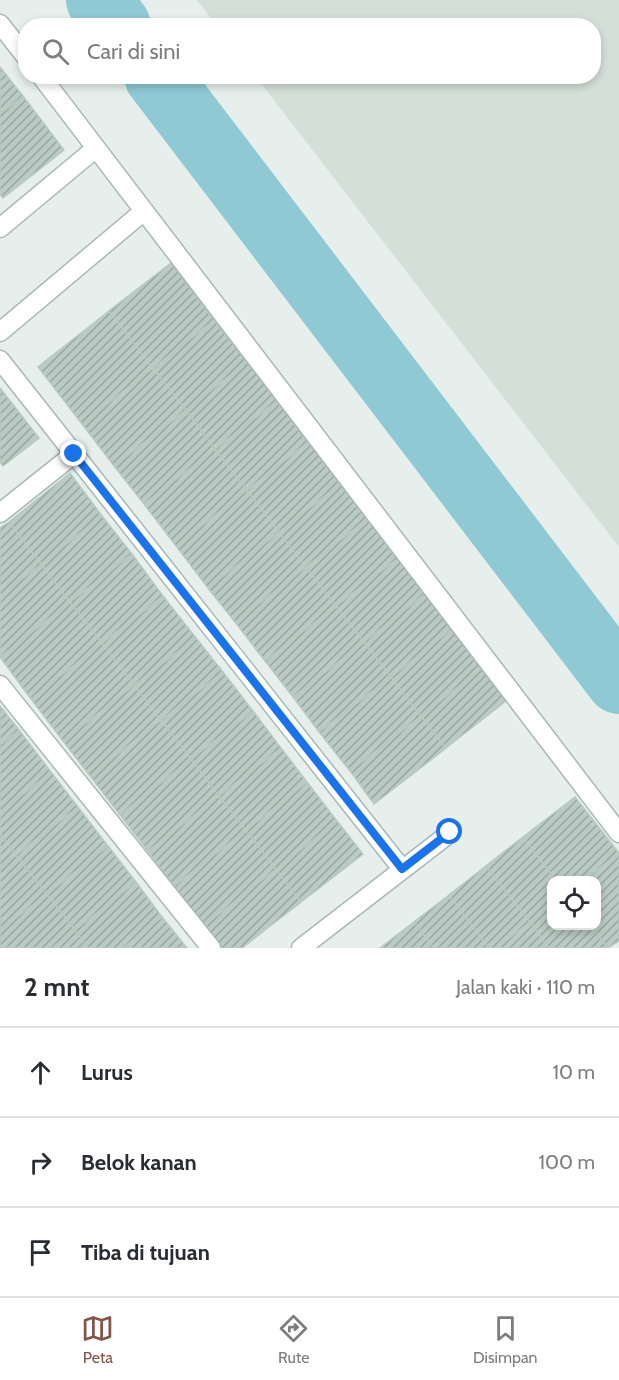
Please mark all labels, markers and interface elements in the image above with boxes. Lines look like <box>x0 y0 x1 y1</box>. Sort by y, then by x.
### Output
search box <box>18 18 601 84</box>
icon: search <box>39 35 72 68</box>
text: Cari di sini <box>87 38 180 65</box>
route end <box>60 440 86 466</box>
route start <box>436 818 462 844</box>
map controls <box>547 876 601 930</box>
button: locate <box>547 876 601 930</box>
text: 2 mnt <box>24 971 89 1003</box>
text: Jalan kaki · 110 m <box>456 975 595 999</box>
icon: ahead <box>24 1056 57 1089</box>
text: Lurus <box>81 1059 133 1086</box>
text: 10 m <box>552 1060 595 1084</box>
icon: right <box>24 1146 57 1179</box>
text: Belok kanan <box>81 1149 197 1176</box>
text: 100 m <box>539 1150 595 1174</box>
icon: arrive <box>24 1236 57 1269</box>
text: Tiba di tujuan <box>81 1239 210 1266</box>
tab: Peta <box>81 1312 114 1367</box>
tab: Rute <box>277 1312 310 1367</box>
tab: Disimpan <box>473 1312 538 1367</box>

